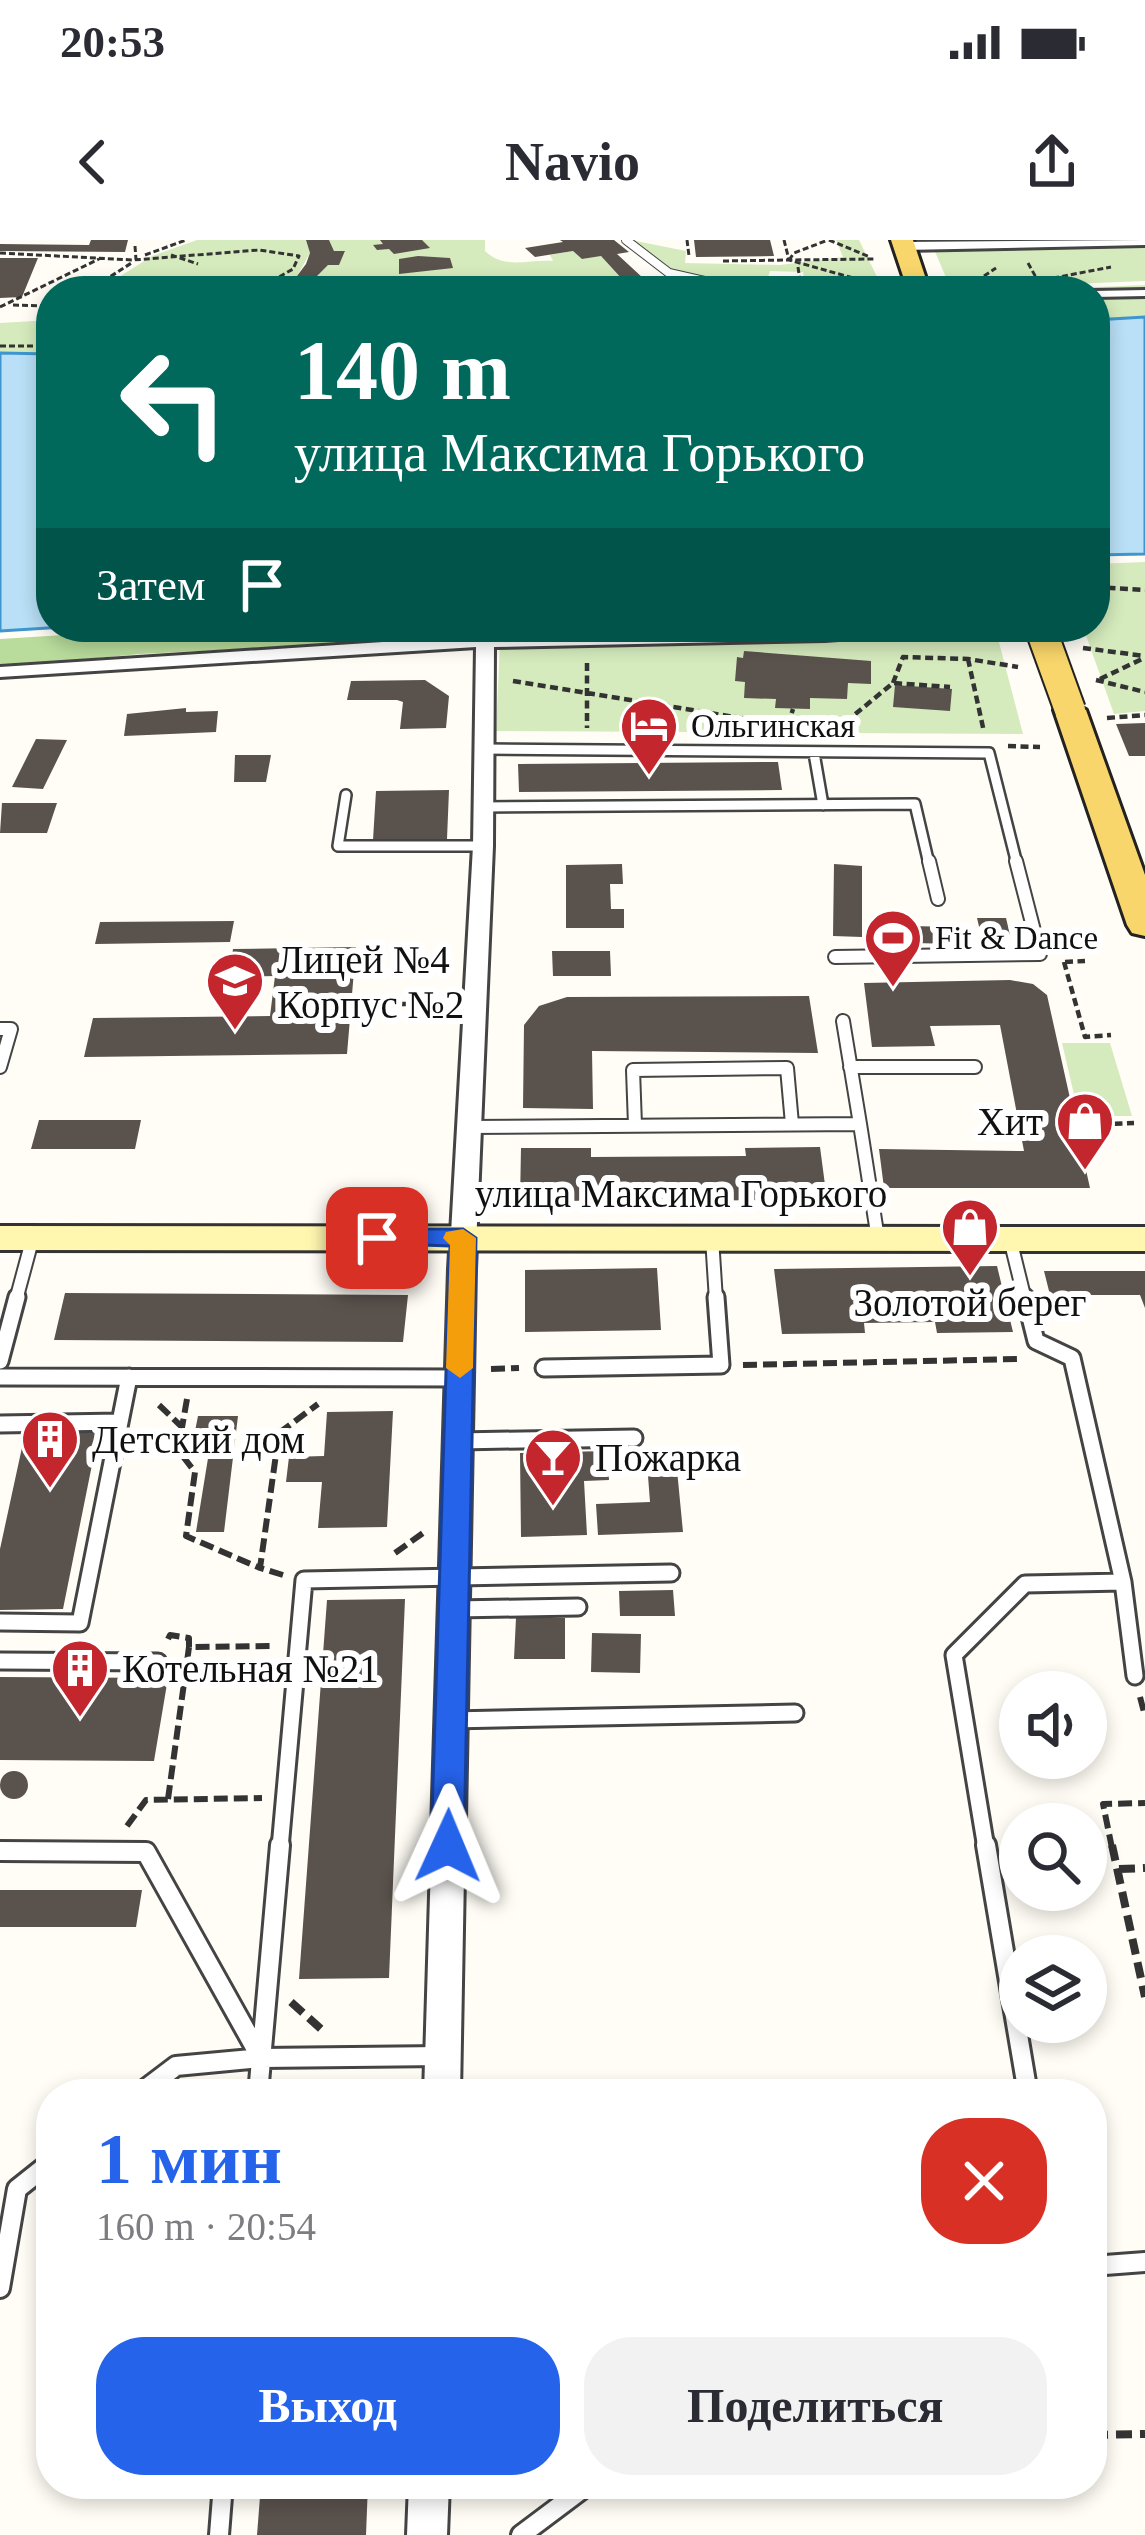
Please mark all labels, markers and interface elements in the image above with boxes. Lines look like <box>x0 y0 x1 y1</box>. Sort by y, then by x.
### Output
text: 20:53 <box>60 17 165 67</box>
icon: back <box>60 129 126 195</box>
icon: share <box>1019 129 1085 195</box>
text: Navio <box>505 132 640 192</box>
icon: left <box>96 324 252 480</box>
text: 140 m <box>294 324 511 417</box>
text: улица Максима Горького <box>294 423 865 483</box>
icon: arrive <box>229 552 295 618</box>
text: Затем <box>96 560 205 610</box>
hotel icon: Ольгинская <box>618 695 680 777</box>
place label: Ольгинская <box>691 708 855 744</box>
sports icon: Fit & Dance <box>862 907 924 989</box>
place label: Fit & Dance <box>935 920 1098 956</box>
place label: Лицей №4 Корпус №2 <box>277 938 464 1027</box>
school or university icon: Лицей №4 Корпус №2 <box>204 950 266 1032</box>
shop icon: Хит <box>1054 1090 1116 1172</box>
place label: Хит <box>977 1100 1043 1143</box>
street label: улица Максима Горького <box>475 1172 887 1216</box>
pin <box>326 1187 428 1289</box>
shop icon: Золотой берег <box>939 1196 1001 1278</box>
icon: arrive <box>344 1205 410 1271</box>
place label: Золотой берег <box>853 1281 1087 1325</box>
building icon: Детский дом <box>19 1408 81 1490</box>
place label: Детский дом <box>92 1418 305 1462</box>
bar icon: Пожарка <box>522 1426 584 1508</box>
place label: Пожарка <box>595 1436 741 1480</box>
building icon: Котельная №21 <box>49 1637 111 1719</box>
place label: Котельная №21 <box>122 1647 379 1690</box>
map controls <box>999 1671 1107 2043</box>
button: sound <box>999 1671 1107 1779</box>
position arrow <box>385 1783 511 1909</box>
button: search <box>999 1803 1107 1911</box>
button: layers <box>999 1935 1107 2043</box>
button: close <box>921 2118 1047 2244</box>
text: 1 мин <box>96 2119 282 2199</box>
text: 160 m · 20:54 <box>96 2205 316 2248</box>
button: Выход <box>96 2337 560 2475</box>
button: Поделиться <box>584 2337 1047 2475</box>

